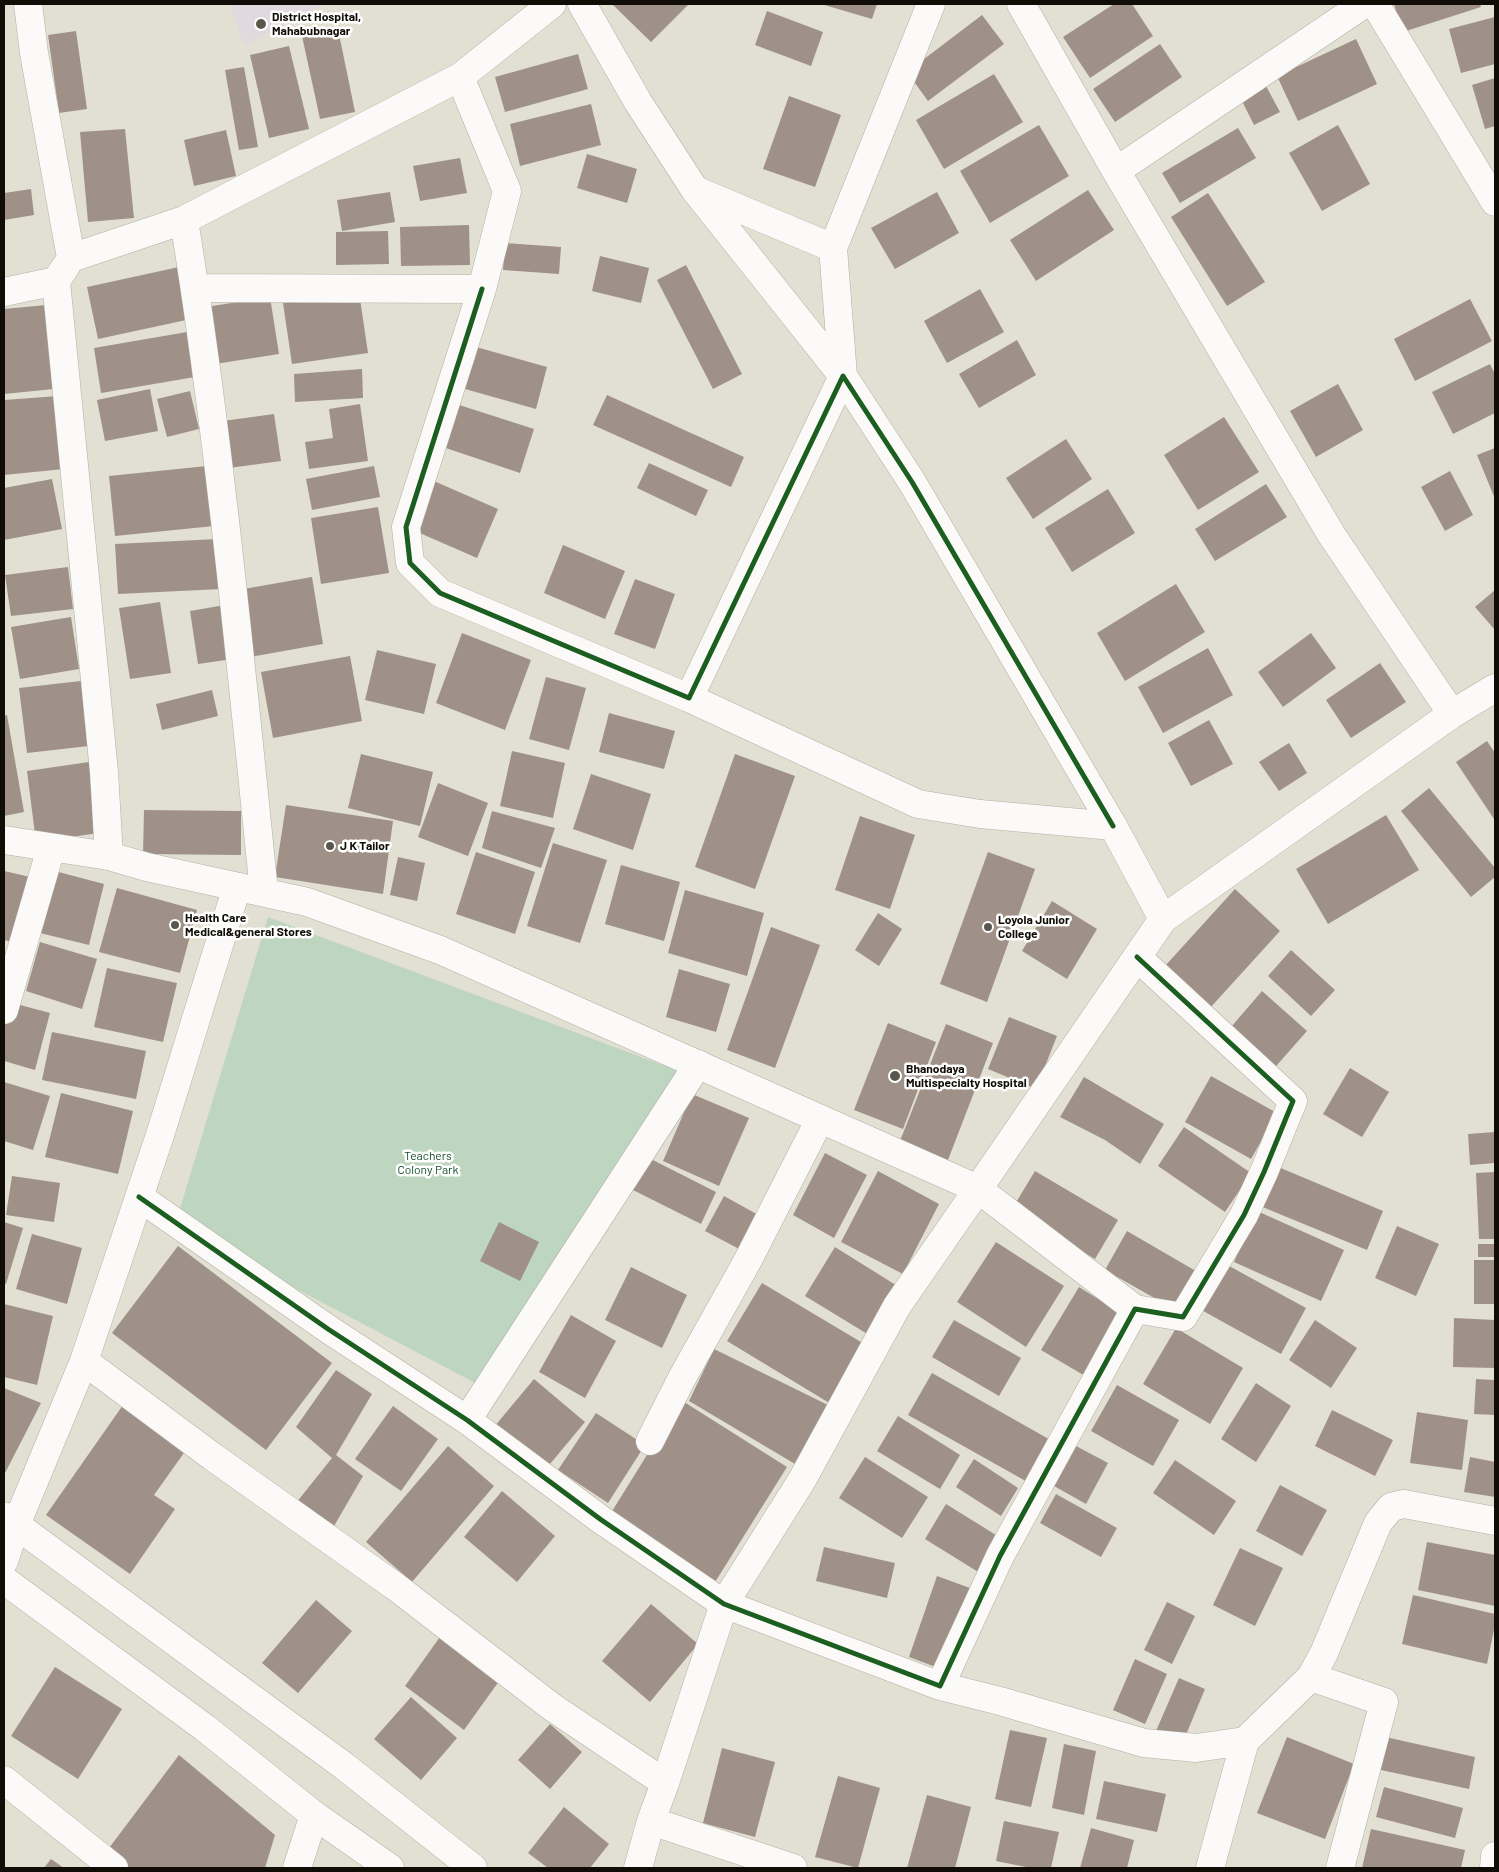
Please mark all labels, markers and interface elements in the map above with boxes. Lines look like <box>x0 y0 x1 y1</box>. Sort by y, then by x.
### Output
place label: District Hospital, Mahabubnagar <box>272 10 361 38</box>
marker: District Hospital, Mahabubnagar <box>254 17 268 31</box>
place label: J K Tailor <box>340 839 389 853</box>
marker: J K Tailor <box>324 840 336 852</box>
place label: Health Care Medical&general Stores <box>185 911 312 939</box>
place label: Loyola Junior College <box>998 913 1070 941</box>
marker: Health Care Medical&general Stores <box>169 919 181 931</box>
marker: Loyola Junior College <box>982 921 994 933</box>
place label: Bhanodaya Multispecialty Hospital <box>906 1062 1027 1090</box>
marker: Bhanodaya Multispecialty Hospital <box>888 1069 902 1083</box>
park label: Teachers Colony Park <box>398 1149 458 1177</box>

